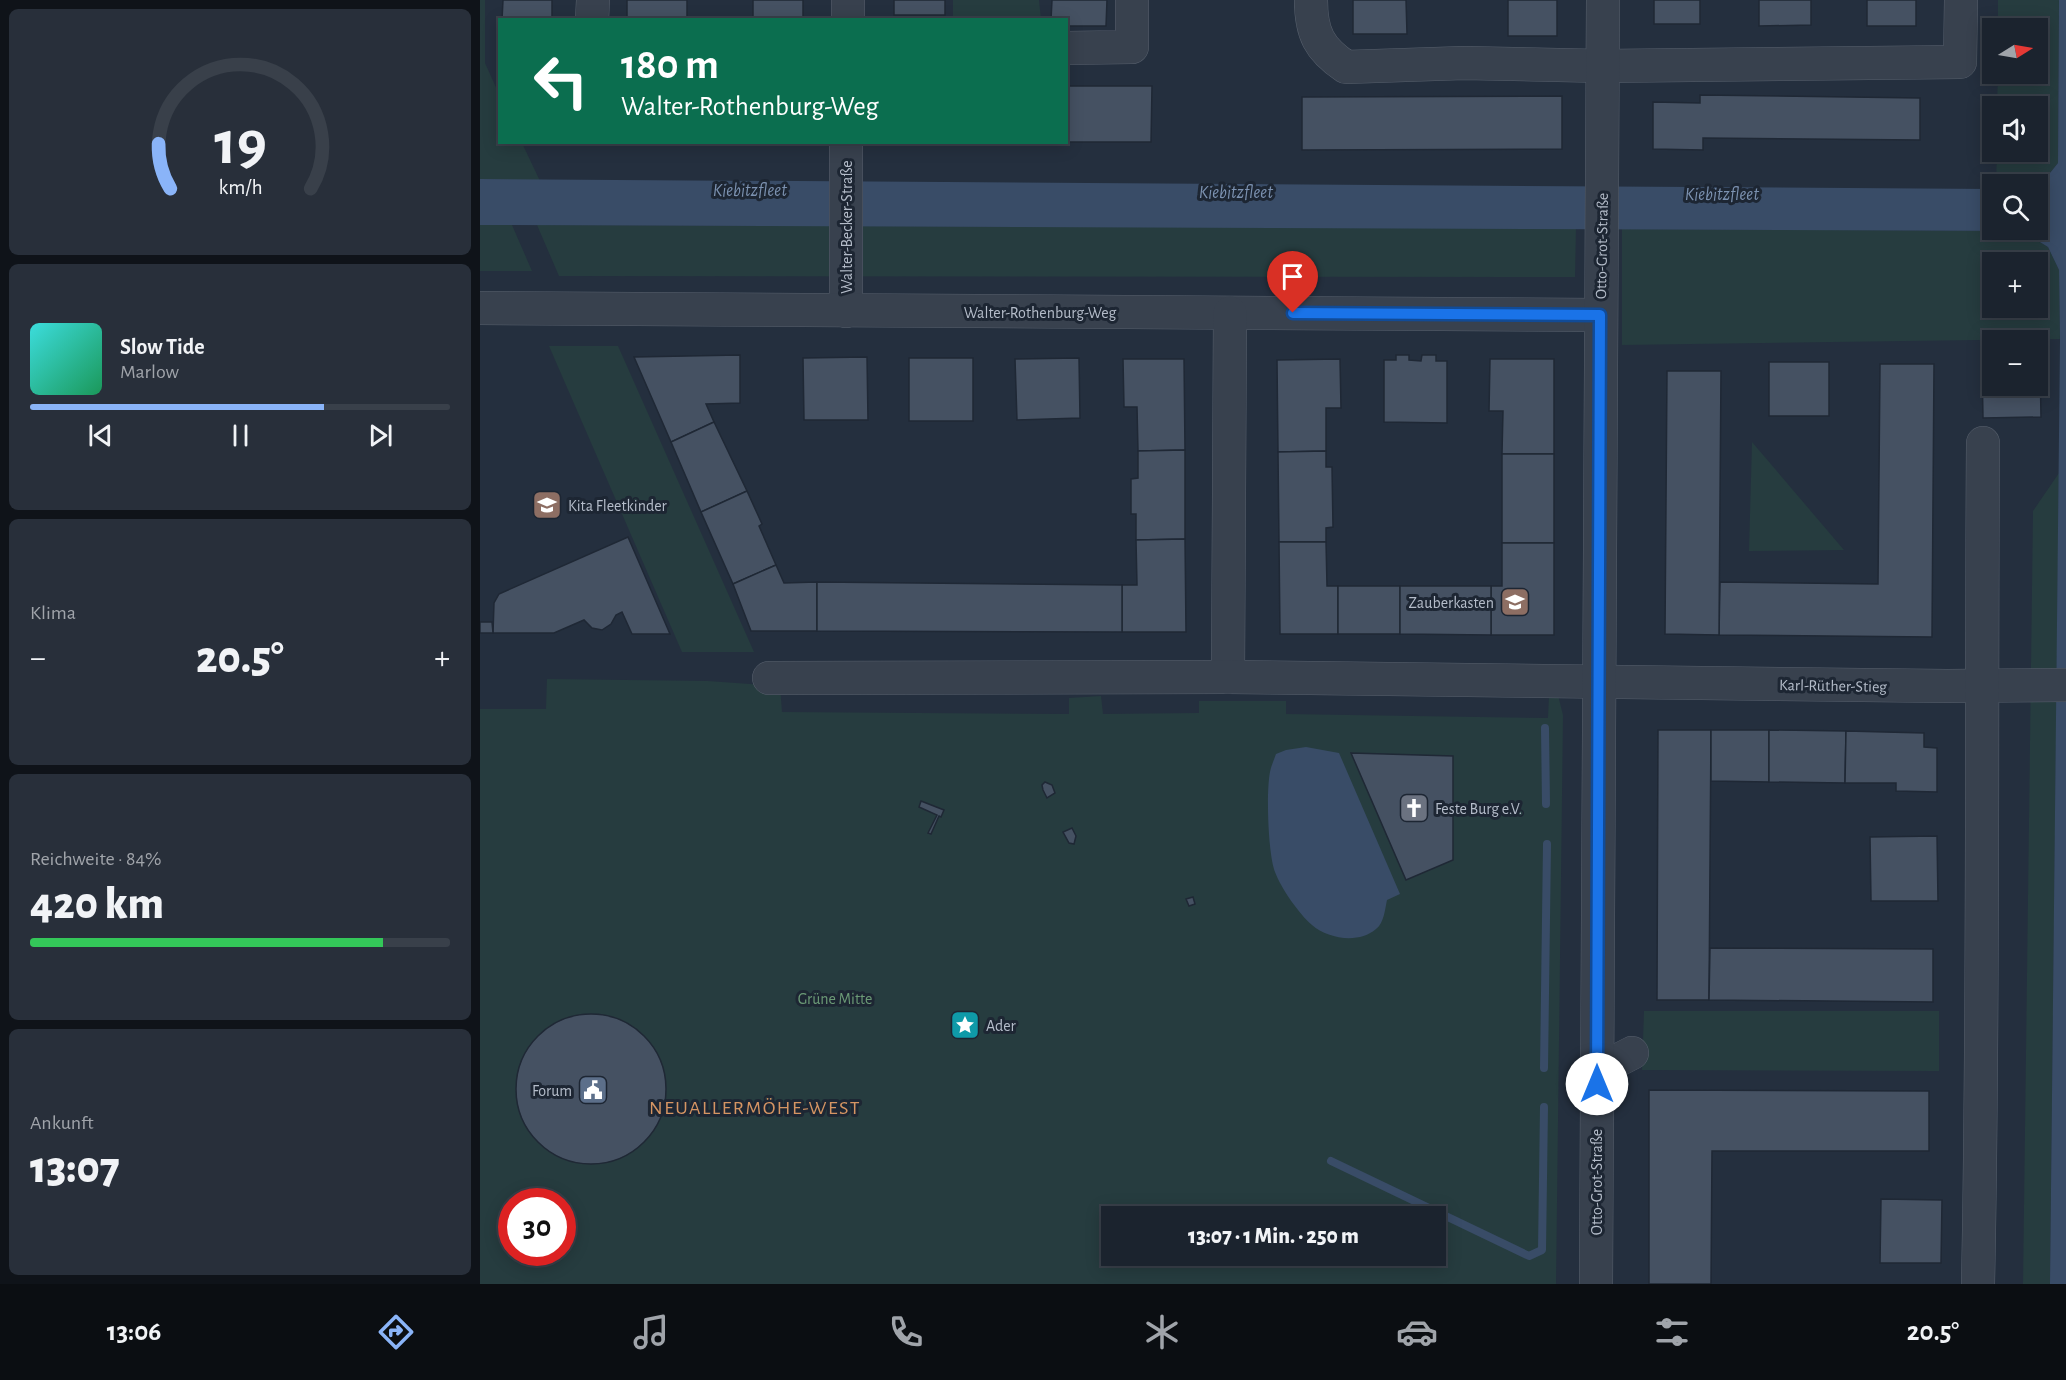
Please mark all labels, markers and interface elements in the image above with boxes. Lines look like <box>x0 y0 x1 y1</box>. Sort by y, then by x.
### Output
north arrow <box>1982 18 2048 84</box>
map controls <box>1982 18 2048 396</box>
icon: left <box>522 42 600 120</box>
text: 180 m <box>621 44 719 86</box>
text: Walter-Rothenburg-Weg <box>621 93 879 120</box>
button: sound <box>1982 96 2048 162</box>
text: 19 <box>214 113 266 175</box>
street label: Walter-Becker-Straße <box>839 160 855 294</box>
button: search <box>1982 174 2048 240</box>
text: km/h <box>218 177 262 198</box>
water label: Kiebitzfleet <box>713 182 787 200</box>
water label: Kiebitzfleet <box>1199 184 1273 202</box>
water label: Kiebitzfleet <box>1685 186 1759 204</box>
street label: Otto-Grot-Straße <box>1593 193 1611 299</box>
pin <box>1267 251 1318 313</box>
button: + <box>1982 252 2048 318</box>
icon: arrive <box>1276 260 1309 293</box>
street label: Walter-Rothenburg-Weg <box>964 305 1117 321</box>
button: − <box>1982 330 2048 396</box>
text: Slow Tide <box>120 336 205 358</box>
text: Marlow <box>120 362 179 382</box>
icon: previous <box>84 419 117 452</box>
icon: pause <box>224 419 257 452</box>
icon: next <box>364 419 397 452</box>
school or university icon: Kita Fleetkinder <box>531 489 563 521</box>
place label: Kita Fleetkinder <box>568 498 668 514</box>
school or university icon: Zauberkasten <box>1499 586 1531 618</box>
place label: Zauberkasten <box>1408 595 1494 611</box>
text: Klima <box>30 603 76 623</box>
text: 20.5° <box>196 636 284 681</box>
text: − <box>30 642 46 675</box>
text: + <box>434 642 450 675</box>
street label: Karl-Rüther-Stieg <box>1779 677 1887 695</box>
church icon: Feste Burg e.V. <box>1398 792 1430 824</box>
place label: Feste Burg e.V. <box>1435 801 1522 817</box>
text: Reichweite · 84% <box>30 849 162 869</box>
text: 420 km <box>30 882 164 927</box>
park label: Grüne Mitte <box>798 991 872 1007</box>
place icon: Ader <box>949 1009 981 1041</box>
place label: Ader <box>986 1018 1017 1034</box>
position arrow <box>1565 1052 1629 1116</box>
public building icon: Forum <box>577 1074 609 1106</box>
place label: Forum <box>532 1083 572 1099</box>
district label: NEUALLERMÖHE-WEST <box>649 1098 861 1118</box>
text: Ankunft <box>30 1113 94 1133</box>
street label: Otto-Grot-Straße <box>1589 1129 1605 1235</box>
text: 13:07 <box>30 1146 120 1191</box>
speed limit sign: 30 <box>498 1188 576 1266</box>
text: 13:07 · 1 Min. · 250 m <box>1188 1225 1359 1247</box>
icon: directions <box>375 1311 417 1353</box>
icon: music <box>630 1311 672 1353</box>
icon: phone <box>885 1311 927 1353</box>
icon: climate <box>1141 1311 1183 1353</box>
icon: car <box>1396 1311 1438 1353</box>
icon: filters <box>1651 1311 1693 1353</box>
text: 13:06 <box>107 1318 161 1345</box>
text: 20.5° <box>1907 1318 1959 1345</box>

